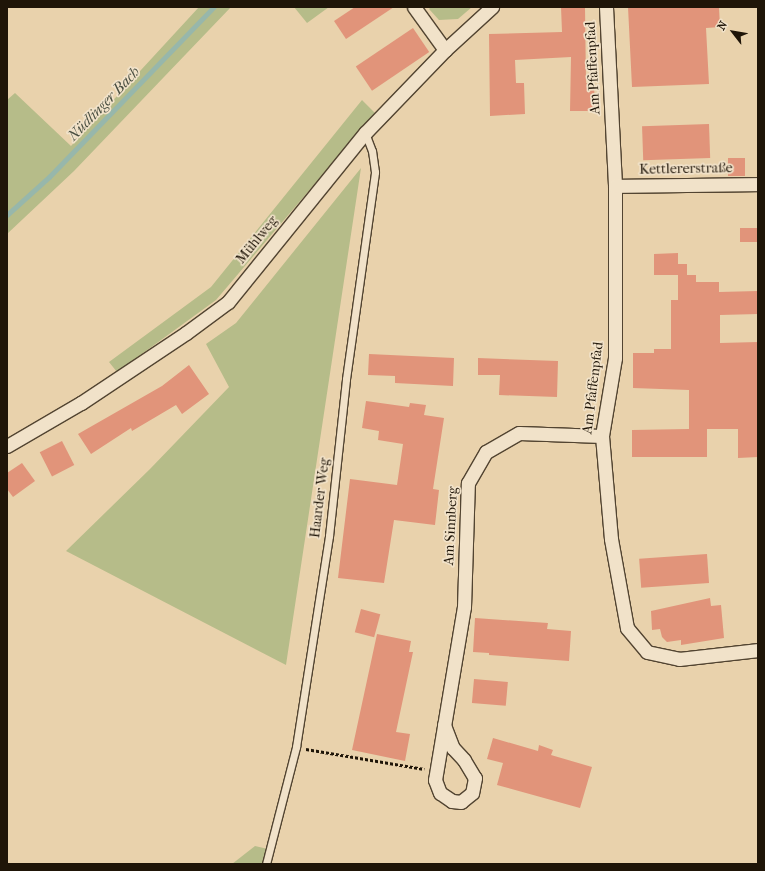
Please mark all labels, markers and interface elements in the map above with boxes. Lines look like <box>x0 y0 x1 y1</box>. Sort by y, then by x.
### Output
north arrow <box>713 12 753 52</box>
text: N <box>715 19 730 32</box>
street label: Am Pfaffenpfad <box>582 21 604 115</box>
water label: Nüdlinger Bach <box>64 63 144 145</box>
street label: Kettlererstraße <box>639 160 733 178</box>
street label: Mühlweg <box>233 213 281 267</box>
street label: Am Pfaffenpfad <box>579 341 607 435</box>
street label: Haarder Weg <box>307 457 333 539</box>
street label: Am Sinnberg <box>441 486 461 566</box>

